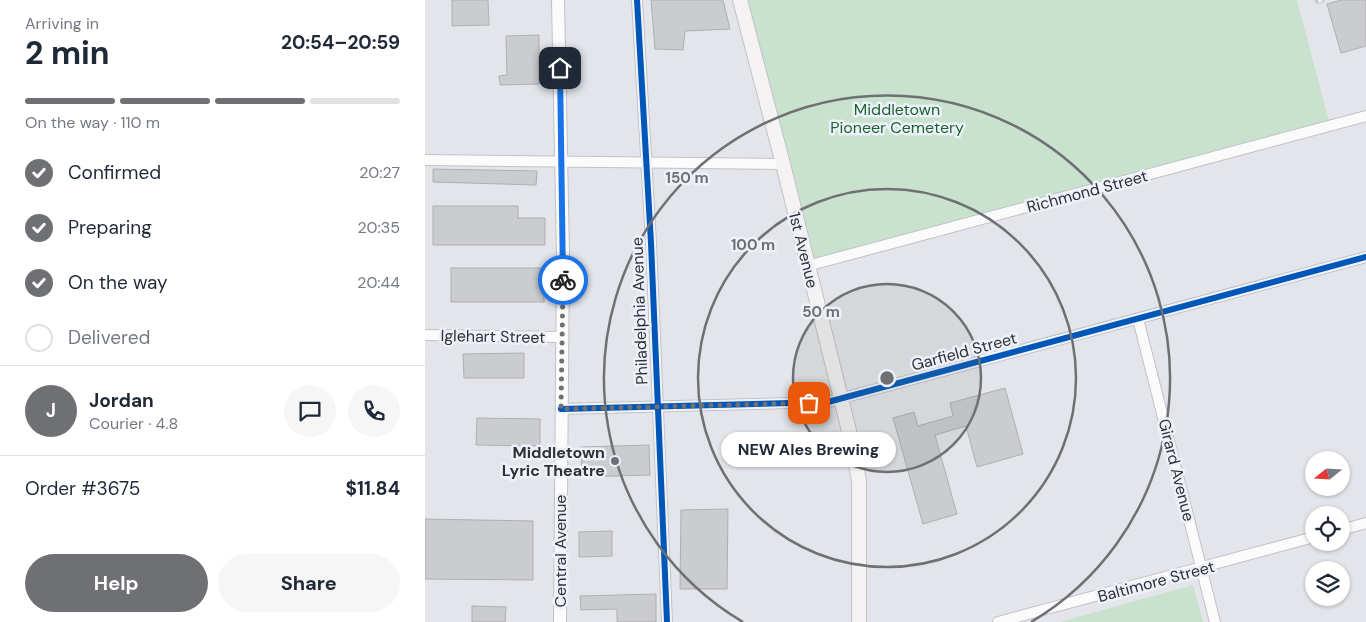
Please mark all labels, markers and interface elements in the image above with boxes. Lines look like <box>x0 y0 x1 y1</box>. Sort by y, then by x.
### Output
text: Arriving in <box>25 13 99 34</box>
text: 20:54–20:59 <box>281 30 400 55</box>
text: 2 min <box>25 32 110 74</box>
pin <box>539 47 581 89</box>
icon: home <box>546 54 574 82</box>
park label: Middletown Pioneer Cemetery <box>830 99 964 138</box>
text: On the way · 110 m <box>25 112 160 133</box>
icon: check <box>25 159 53 187</box>
text: Confirmed <box>68 160 161 185</box>
text: 20:27 <box>359 162 400 183</box>
street label: Richmond Street <box>1024 165 1150 218</box>
text: 150 m <box>666 168 709 188</box>
street label: 1st Avenue <box>784 210 823 290</box>
icon: check <box>25 214 53 242</box>
text: Preparing <box>68 215 152 240</box>
text: 20:35 <box>358 217 400 238</box>
text: 100 m <box>731 235 775 255</box>
street label: Philadelphia Avenue <box>626 237 653 385</box>
courier <box>538 255 588 305</box>
icon: bike <box>549 266 577 294</box>
icon: check <box>25 269 53 297</box>
text: On the way <box>68 270 168 295</box>
text: 20:44 <box>357 272 400 293</box>
text: 50 m <box>802 302 840 322</box>
text: Delivered <box>68 325 150 350</box>
street label: Iglehart Street <box>440 325 546 348</box>
street label: Garfield Street <box>909 327 1019 376</box>
centre of rings <box>878 369 896 387</box>
pin <box>788 382 830 424</box>
button: chat <box>284 385 336 437</box>
button: phone <box>348 385 400 437</box>
text: Jordan <box>89 388 154 413</box>
icon: bag <box>795 389 823 417</box>
text: J <box>46 398 56 423</box>
text: Courier · 4.8 <box>89 413 178 434</box>
street label: Girard Avenue <box>1154 417 1199 524</box>
callout: NEW Ales Brewing <box>721 433 897 468</box>
text: NEW Ales Brewing <box>738 439 879 460</box>
place label: Middletown Lyric Theatre <box>502 442 605 481</box>
north arrow <box>1305 451 1350 496</box>
map controls <box>1305 451 1350 606</box>
marker: Middletown Lyric Theatre <box>609 455 621 467</box>
text: Order #3675 <box>25 476 140 501</box>
text: $11.84 <box>346 476 400 501</box>
street label: Central Avenue <box>550 495 571 607</box>
button: locate <box>1305 506 1350 551</box>
button: Help <box>25 554 208 612</box>
button: Share <box>218 554 400 612</box>
street label: Baltimore Street <box>1095 556 1217 607</box>
button: layers <box>1305 561 1350 606</box>

